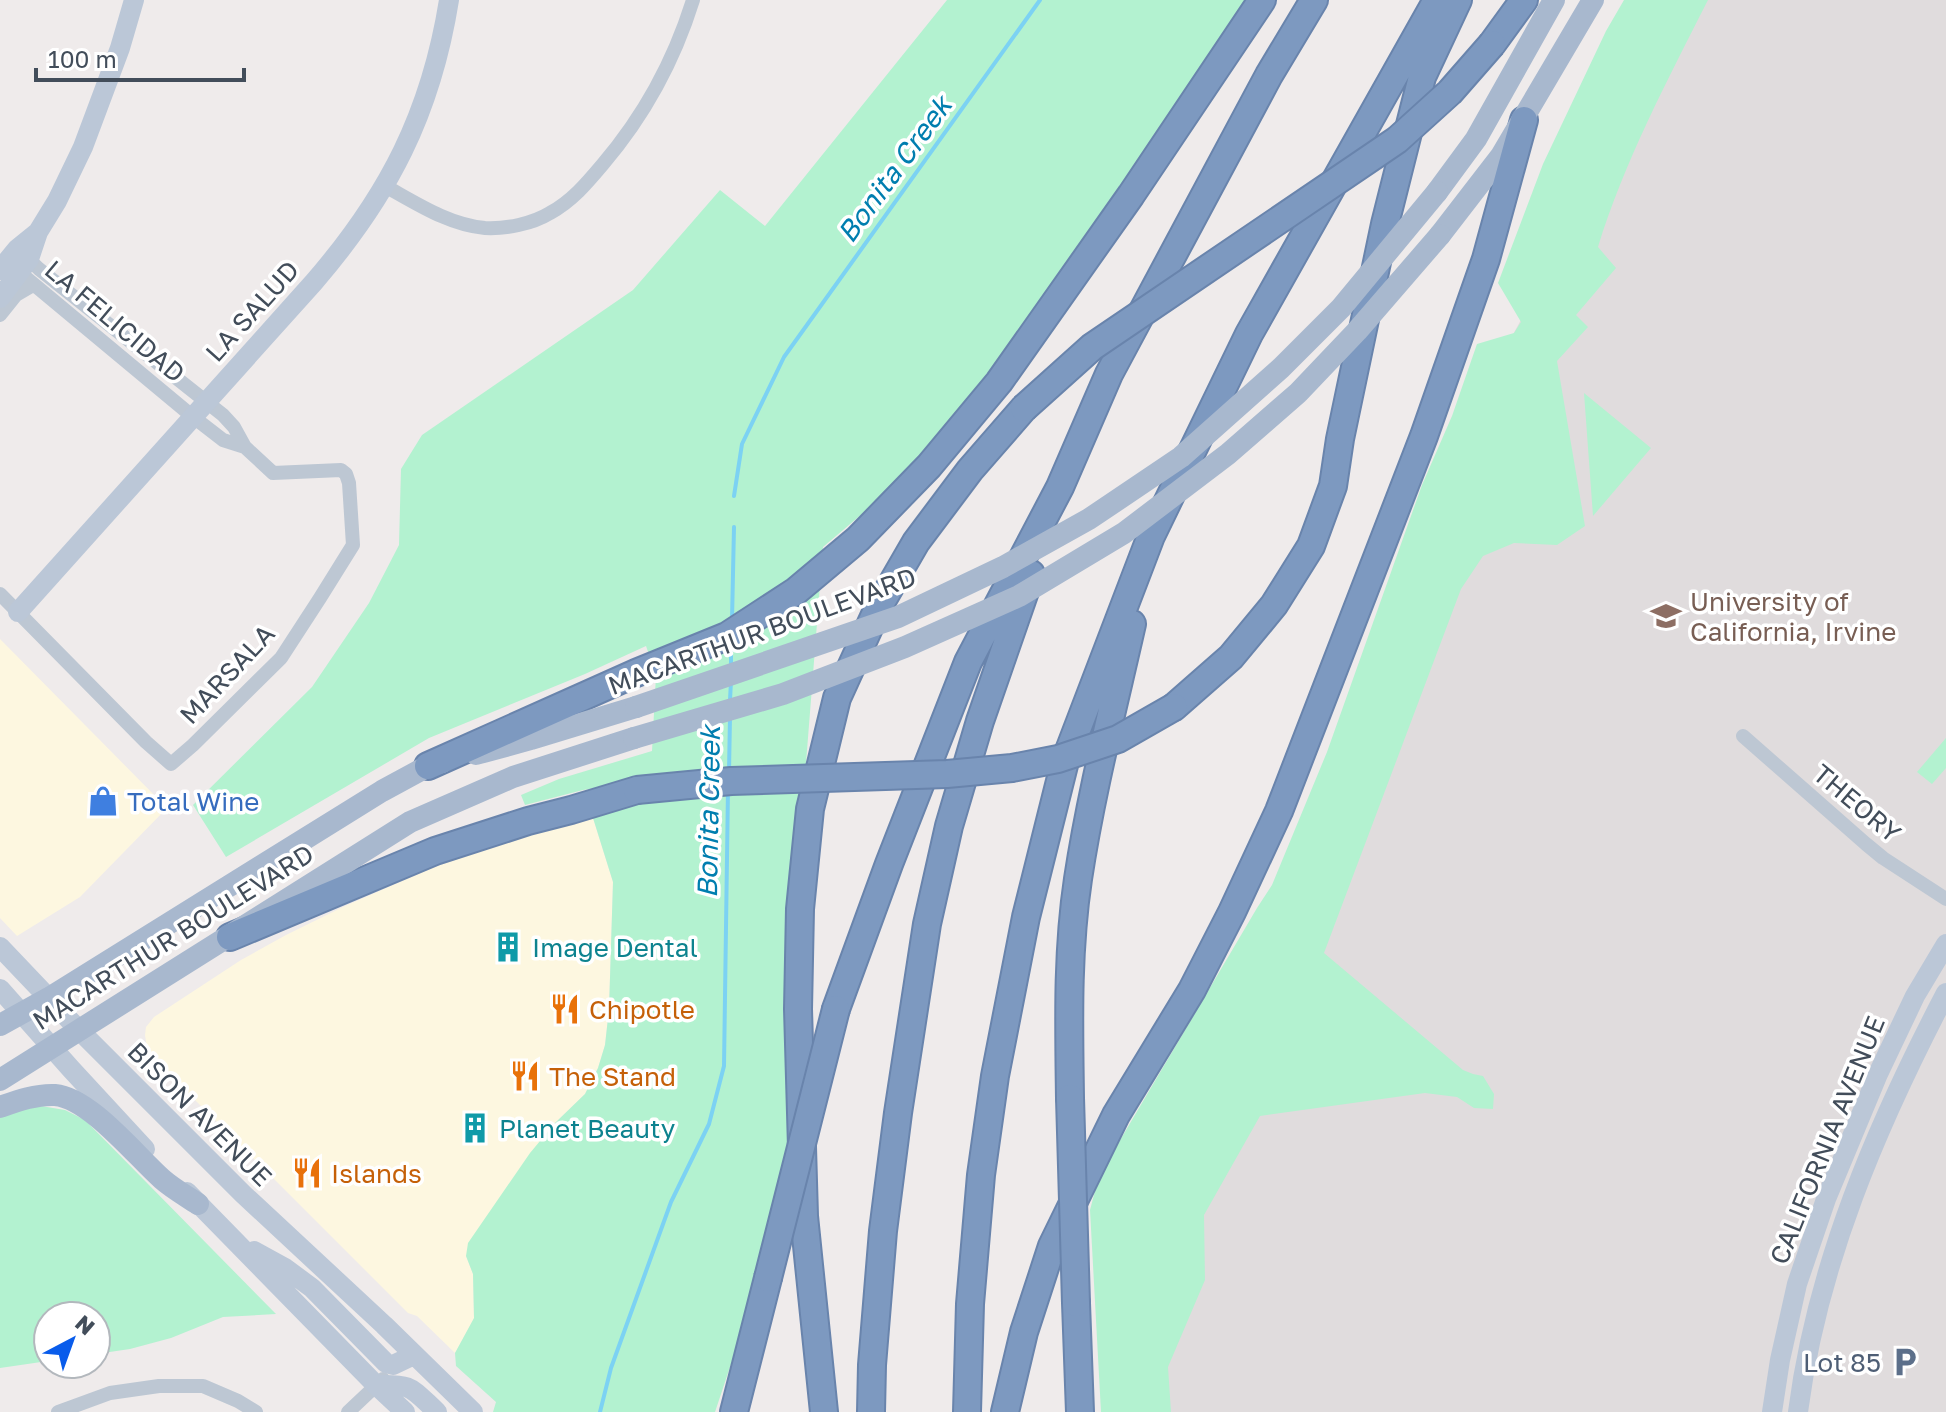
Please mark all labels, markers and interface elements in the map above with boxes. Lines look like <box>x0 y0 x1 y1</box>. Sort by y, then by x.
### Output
scale bar <box>36 32 244 82</box>
text: 100 m <box>48 44 117 73</box>
water label: Bonita Creek <box>830 87 960 248</box>
street label: LA FELICIDAD <box>39 254 191 388</box>
street label: LA SALUD <box>199 254 305 368</box>
street label: MACARTHUR BOULEVARD <box>604 561 920 701</box>
place label: University of California, Irvine <box>1690 586 1896 647</box>
school or university icon: University of California, Irvine <box>1649 599 1683 633</box>
street label: MARSALA <box>173 618 281 730</box>
water label: Bonita Creek <box>690 722 726 898</box>
street label: THEORY <box>1807 758 1907 849</box>
shop icon: Total Wine <box>86 784 120 818</box>
place label: Total Wine <box>127 786 259 817</box>
street label: MACARTHUR BOULEVARD <box>27 838 319 1036</box>
building icon: Image Dental <box>491 930 525 964</box>
place label: Image Dental <box>532 932 698 963</box>
restaurant icon: Chipotle <box>548 992 582 1026</box>
place label: Chipotle <box>589 994 695 1025</box>
street label: CALIFORNIA AVENUE <box>1763 1012 1891 1268</box>
street label: BISON AVENUE <box>122 1036 278 1192</box>
restaurant icon: The Stand <box>508 1059 542 1093</box>
place label: The Stand <box>549 1061 676 1092</box>
building icon: Planet Beauty <box>458 1111 492 1145</box>
place label: Planet Beauty <box>499 1113 676 1144</box>
restaurant icon: Islands <box>290 1156 324 1190</box>
place label: Islands <box>331 1158 422 1189</box>
north arrow <box>32 1300 112 1380</box>
text: N <box>70 1309 101 1340</box>
parking icon: Lot 85 <box>1888 1345 1922 1379</box>
place label: Lot 85 <box>1803 1347 1881 1378</box>

